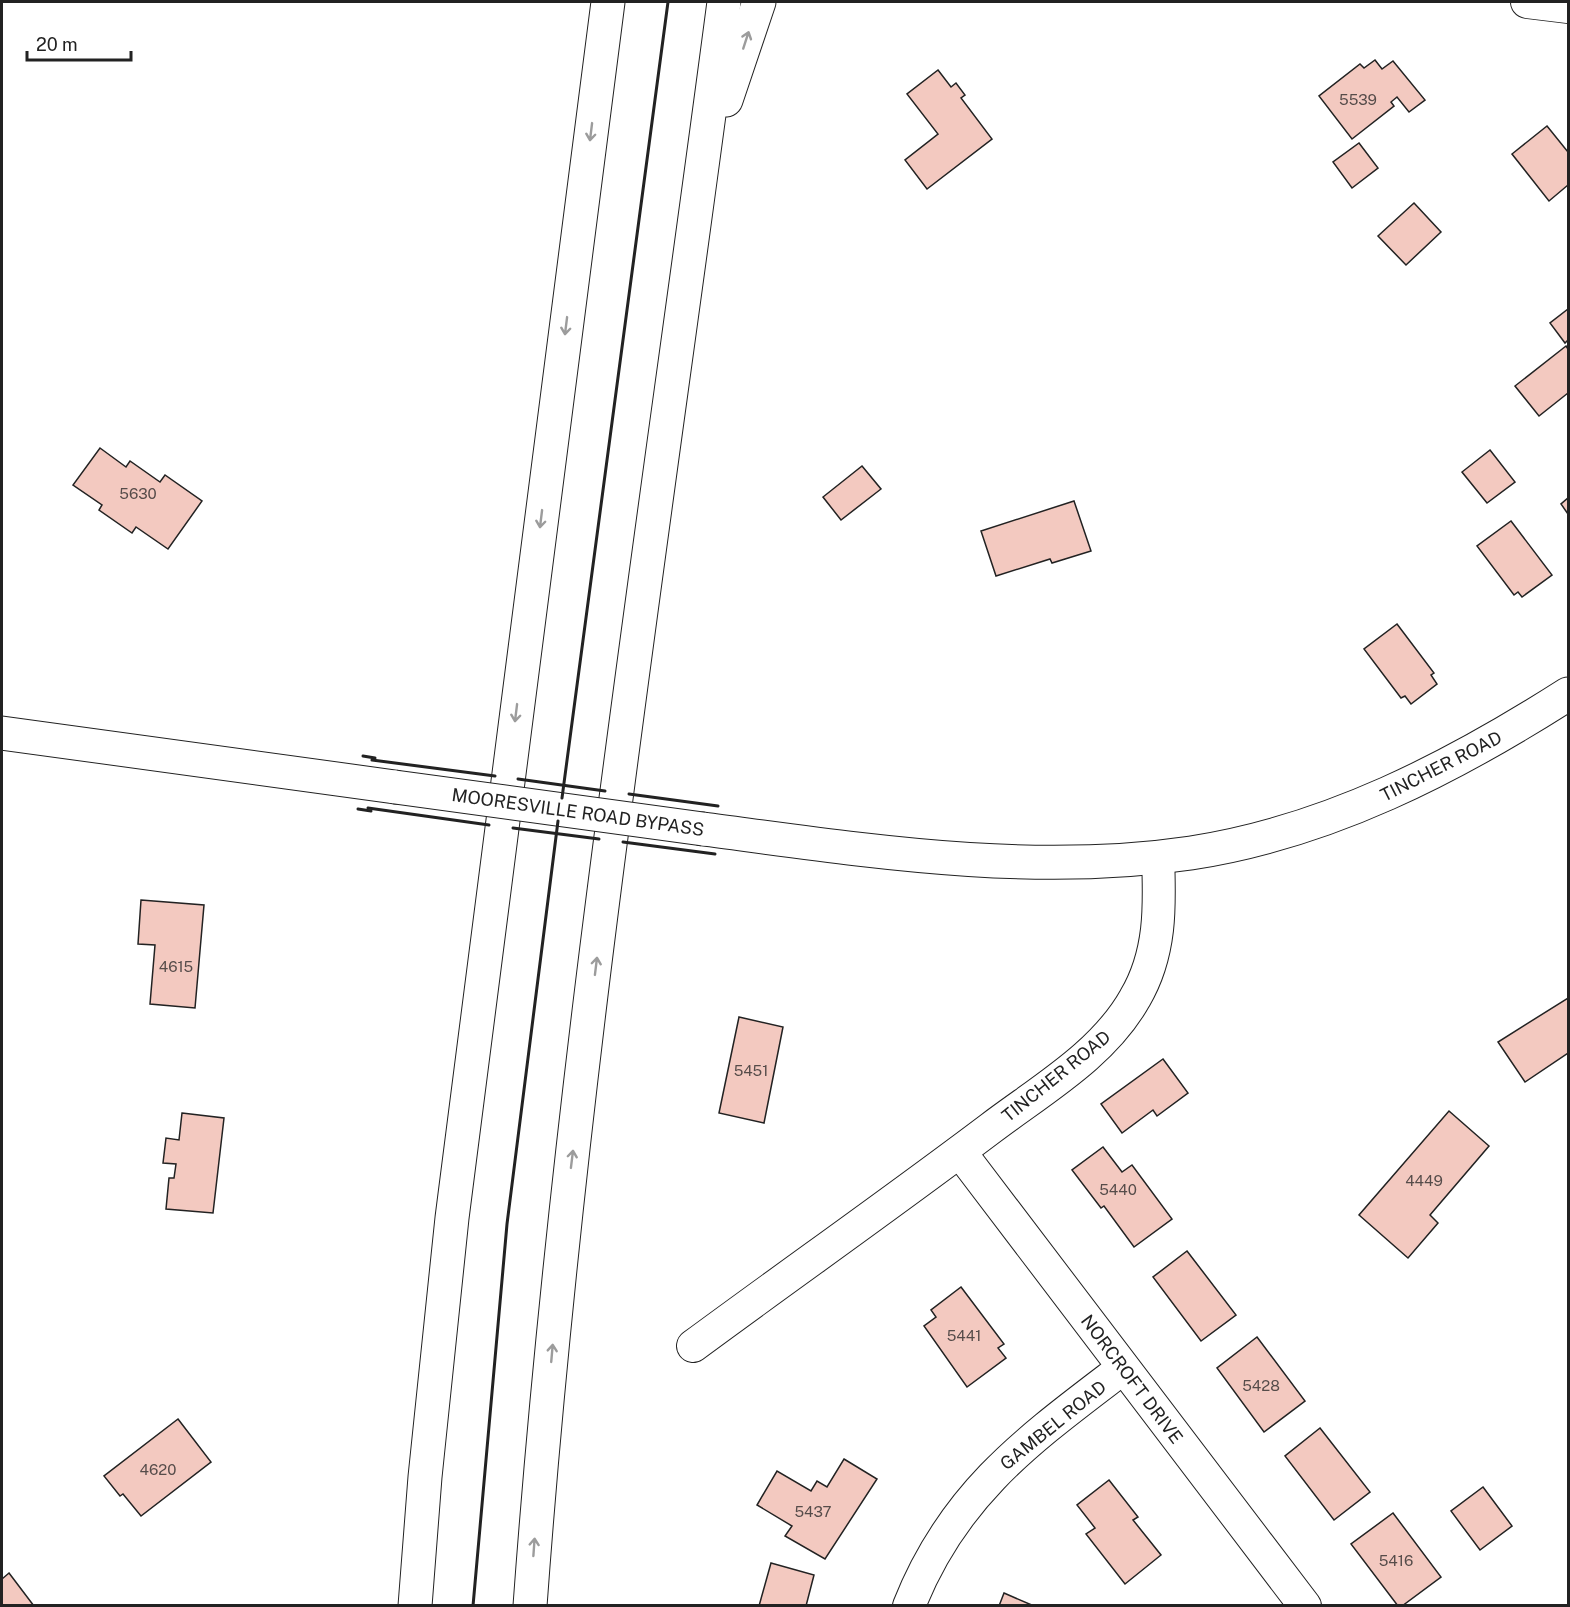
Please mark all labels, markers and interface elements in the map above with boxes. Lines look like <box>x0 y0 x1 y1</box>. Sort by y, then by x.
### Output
scale bar <box>27 24 130 62</box>
one-way arrow <box>741 31 752 50</box>
text: 20 m <box>36 34 78 55</box>
house number: 5539 <box>1339 91 1377 108</box>
one-way arrow <box>585 122 596 142</box>
one-way arrow <box>560 315 571 335</box>
house number: 5630 <box>119 485 157 502</box>
one-way arrow <box>535 509 546 529</box>
one-way arrow <box>510 702 521 722</box>
street label: TINCHER ROAD <box>1377 726 1505 806</box>
street label: MOORESVILLE ROAD BYPASS <box>450 784 706 840</box>
one-way arrow <box>591 956 602 976</box>
house number: 4615 <box>159 958 193 975</box>
street label: TINCHER ROAD <box>998 1026 1114 1126</box>
house number: 5451 <box>734 1062 768 1079</box>
one-way arrow <box>567 1150 578 1169</box>
house number: 4449 <box>1405 1172 1443 1189</box>
house number: 5440 <box>1099 1181 1137 1198</box>
street label: NORCROFT DRIVE <box>1077 1311 1187 1447</box>
house number: 5441 <box>947 1327 981 1344</box>
one-way arrow <box>547 1343 558 1363</box>
street label: GAMBEL ROAD <box>996 1376 1110 1474</box>
house number: 5428 <box>1242 1377 1280 1394</box>
house number: 4620 <box>140 1461 176 1478</box>
house number: 5437 <box>794 1503 832 1520</box>
one-way arrow <box>529 1538 540 1558</box>
house number: 5416 <box>1379 1552 1413 1569</box>

